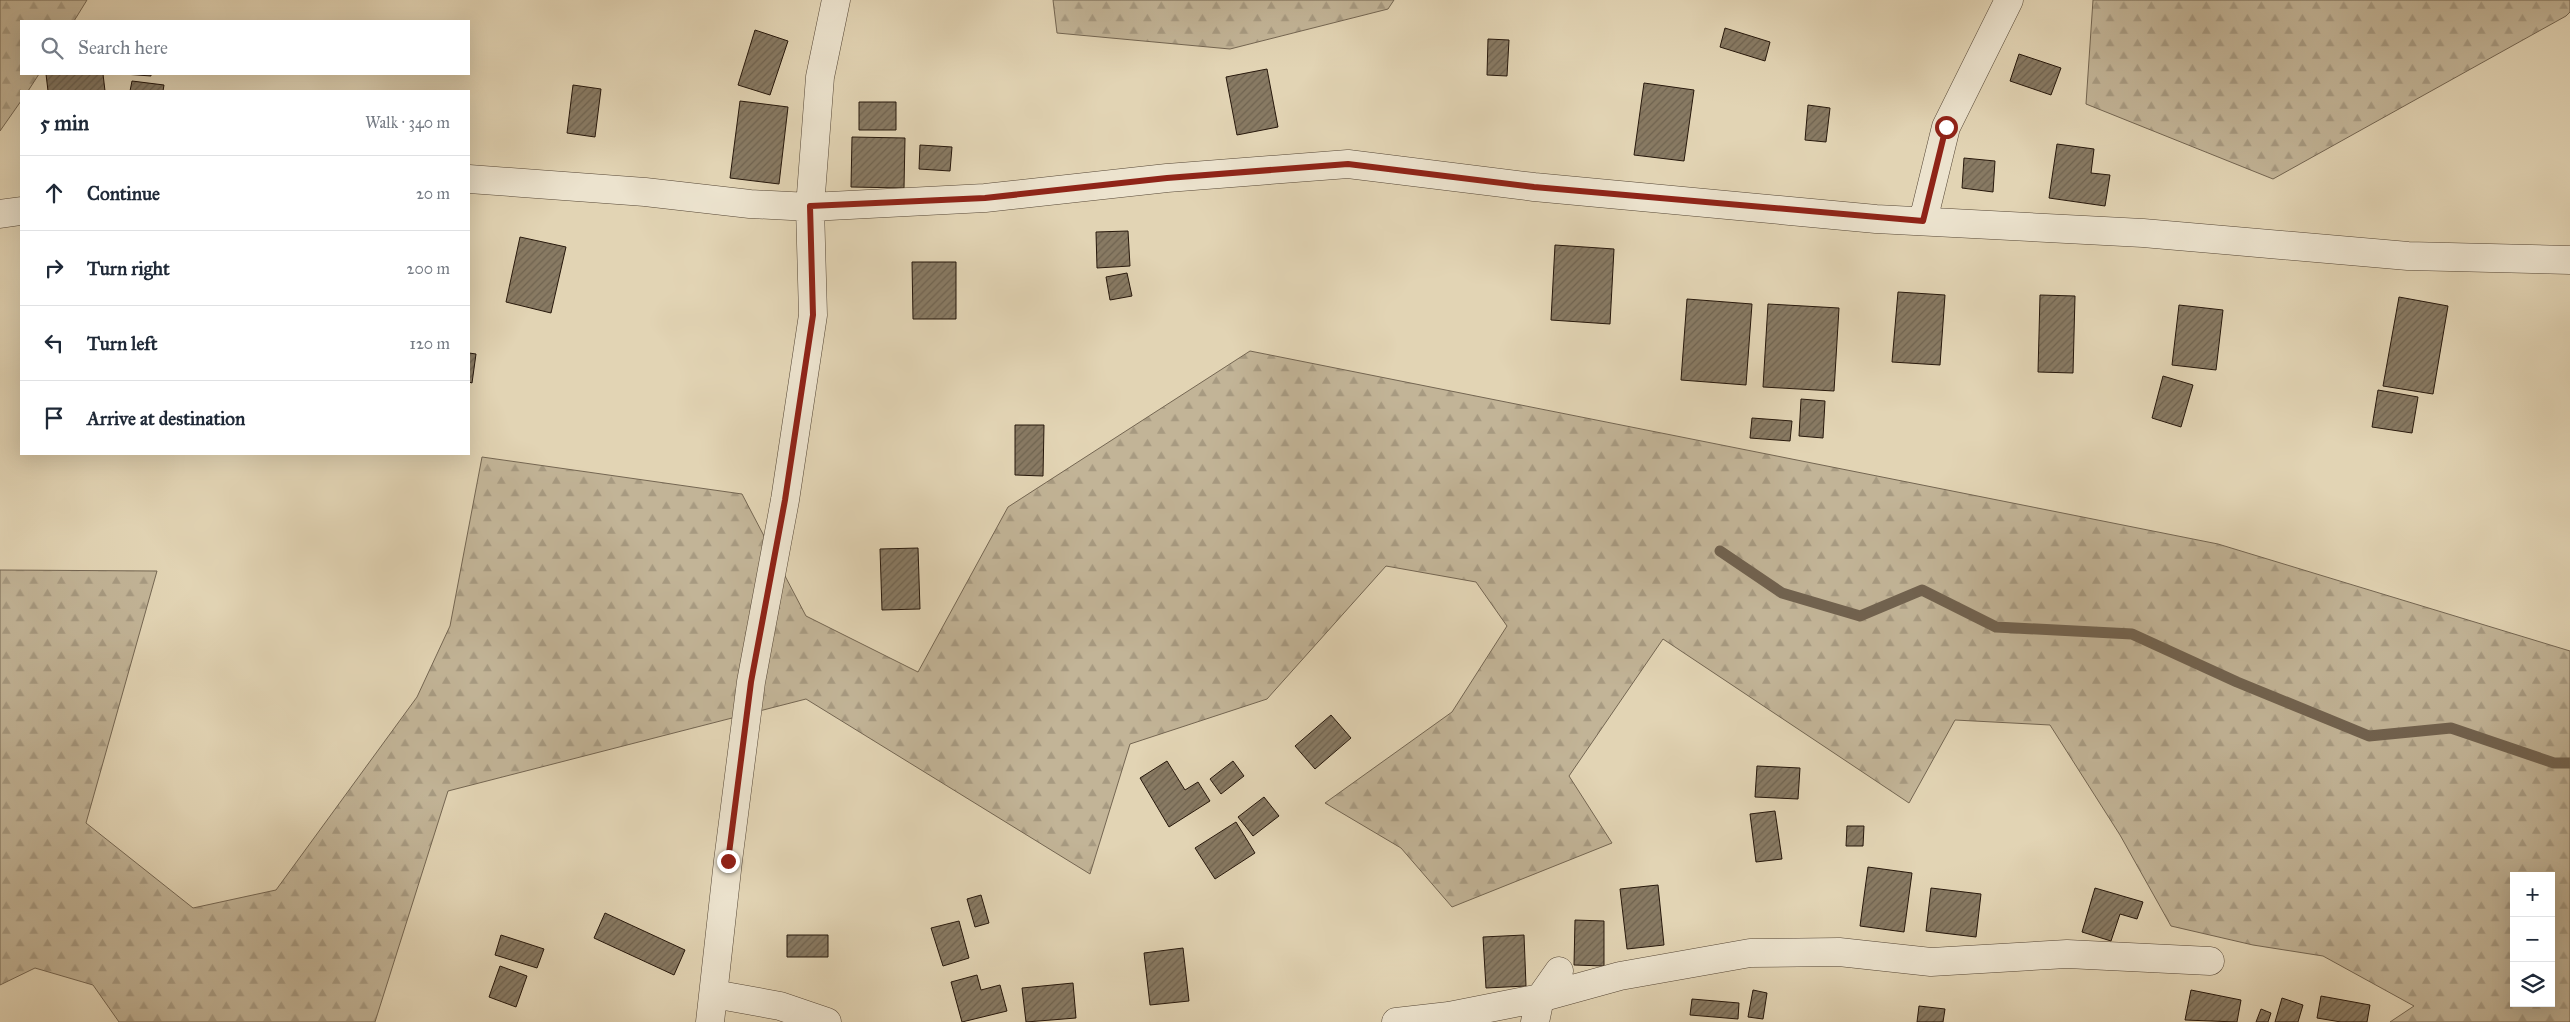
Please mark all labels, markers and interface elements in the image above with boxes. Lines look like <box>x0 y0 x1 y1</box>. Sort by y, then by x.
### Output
search box <box>20 20 470 75</box>
icon: search <box>38 34 66 62</box>
text: Search here <box>78 36 168 59</box>
text: 5 min <box>40 110 89 136</box>
text: Walk · 340 m <box>365 113 450 132</box>
route start <box>1935 116 1958 139</box>
icon: ahead <box>40 179 68 207</box>
text: Continue <box>87 182 160 205</box>
text: 20 m <box>416 184 450 203</box>
icon: right <box>40 254 68 282</box>
text: Turn right <box>87 257 170 280</box>
text: 200 m <box>407 259 450 278</box>
icon: left <box>40 329 68 357</box>
text: Turn left <box>87 332 157 355</box>
text: 120 m <box>410 334 450 353</box>
icon: arrive <box>40 404 68 432</box>
text: Arrive at destination <box>87 407 245 430</box>
route end <box>717 850 740 873</box>
map controls <box>2510 872 2555 1007</box>
button: + <box>2510 872 2555 917</box>
button: − <box>2510 917 2555 962</box>
button: layers <box>2510 962 2555 1007</box>

